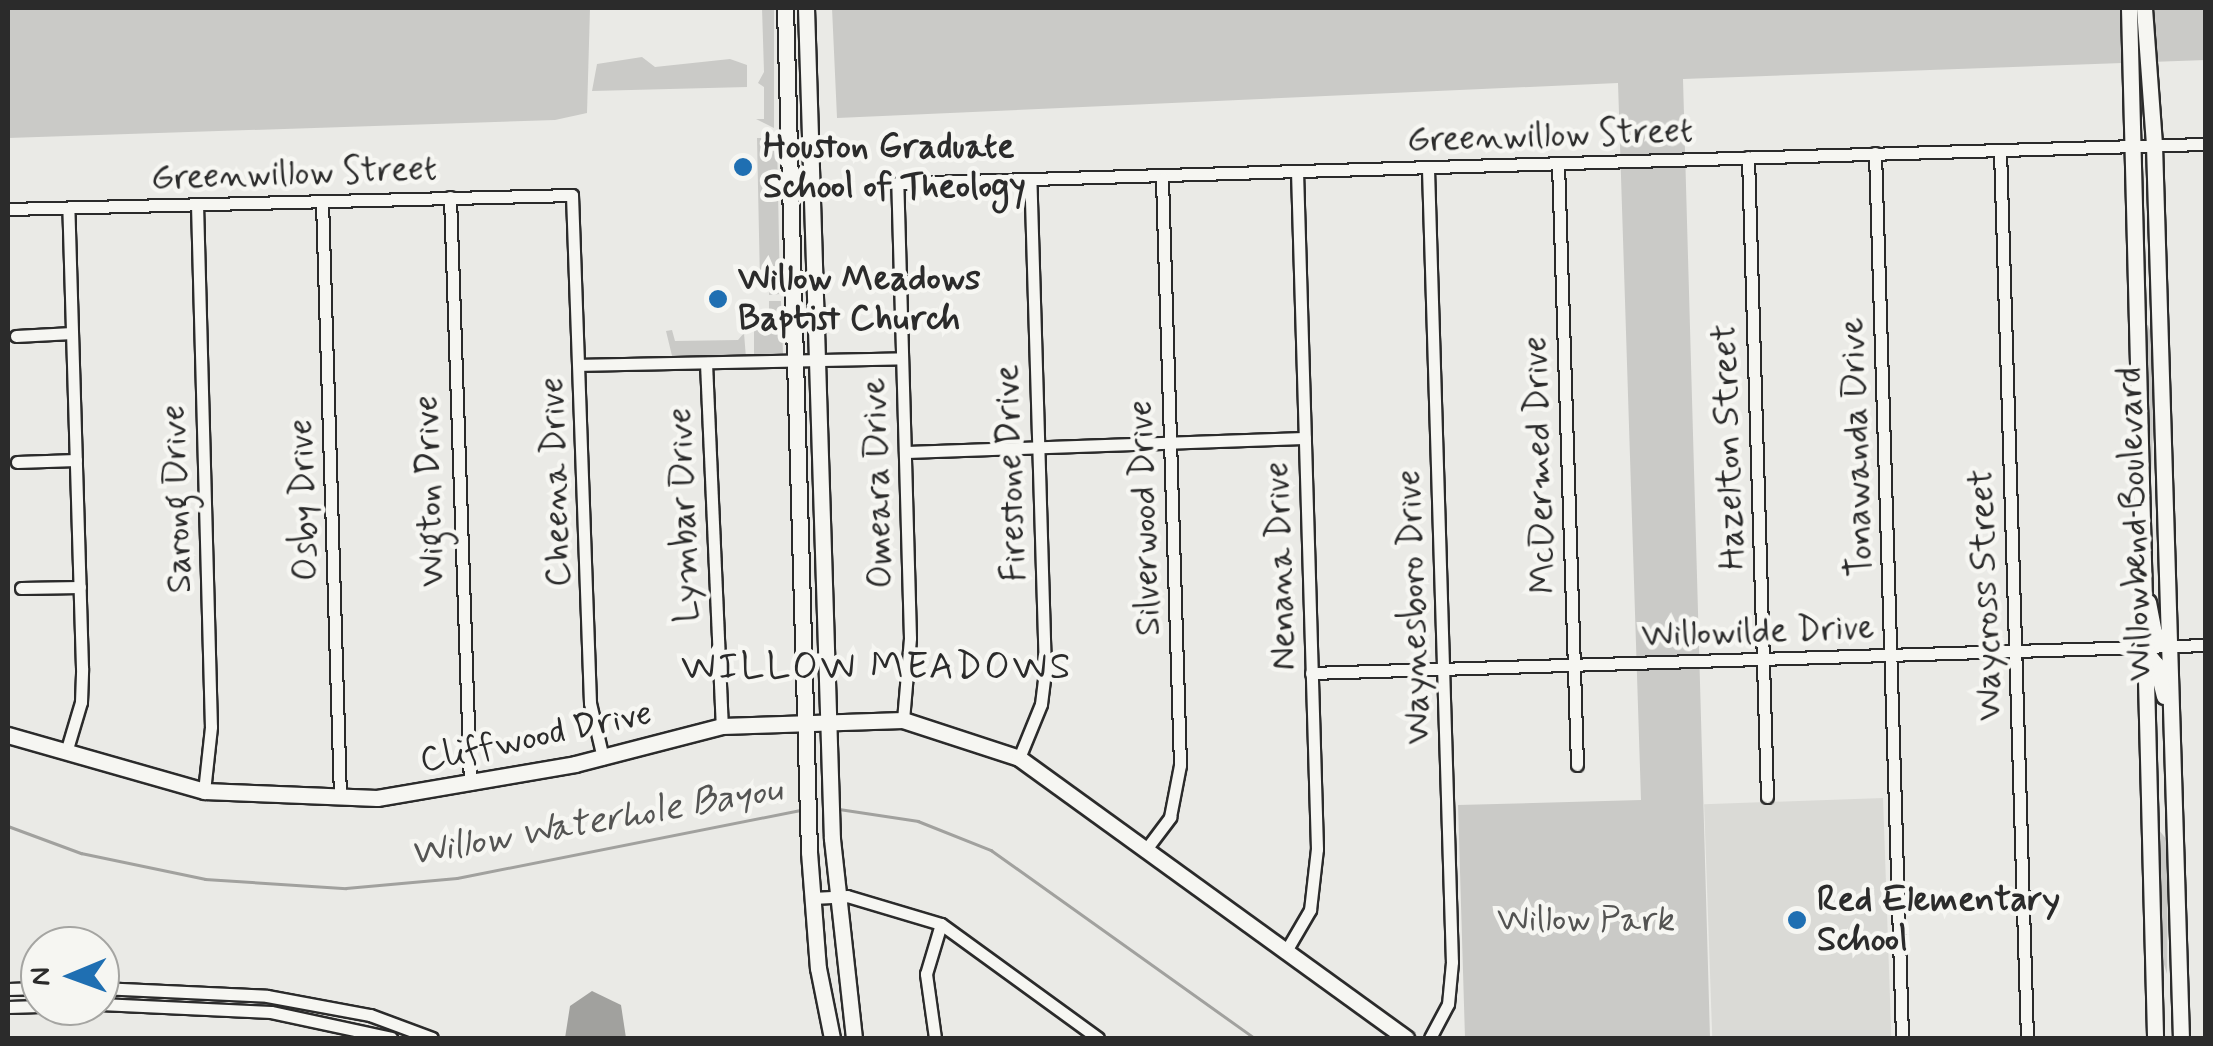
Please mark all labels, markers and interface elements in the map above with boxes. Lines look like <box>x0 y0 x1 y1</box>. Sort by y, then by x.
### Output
street label: Greenwillow Street <box>1403 110 1697 162</box>
place label: Houston Graduate School of Theology <box>763 126 1023 208</box>
street label: Greenwillow Street <box>147 148 441 200</box>
marker: Houston Graduate School of Theology <box>732 156 754 178</box>
place label: Willow Meadows Baptist Church <box>738 258 980 340</box>
marker: Willow Meadows Baptist Church <box>707 288 729 310</box>
street label: Tonawanda Drive <box>1832 319 1882 575</box>
street label: Hazelton Street <box>1704 324 1754 570</box>
street label: McDermed Drive <box>1515 335 1565 595</box>
street label: Firestone Drive <box>986 365 1036 581</box>
street label: Willowbend Boulevard <box>2109 368 2161 680</box>
street label: Cheena Drive <box>531 376 581 588</box>
street label: Omeara Drive <box>853 379 903 587</box>
street label: Wigton Drive <box>406 396 454 586</box>
street label: Silverwood Drive <box>1120 399 1170 637</box>
street label: Sarong Drive <box>153 405 201 593</box>
street label: Lymbar Drive <box>659 408 709 622</box>
street label: Osby Drive <box>280 418 328 582</box>
street label: Nenana Drive <box>1256 461 1306 671</box>
street label: Waynesboro Drive <box>1388 469 1440 745</box>
street label: Waycross Street <box>1961 469 2011 721</box>
street label: Willowilde Drive <box>1641 607 1875 657</box>
district label: WILLOW MEADOWS <box>686 645 1068 691</box>
street label: Cliffwood Drive <box>417 692 655 782</box>
water label: Willow Waterhole Bayou <box>403 766 789 878</box>
place label: Red Elementary School <box>1817 879 2072 961</box>
park label: Willow Park <box>1500 899 1672 941</box>
marker: Red Elementary School <box>1786 909 1808 931</box>
north arrow <box>20 926 120 1026</box>
text: N <box>23 967 60 986</box>

